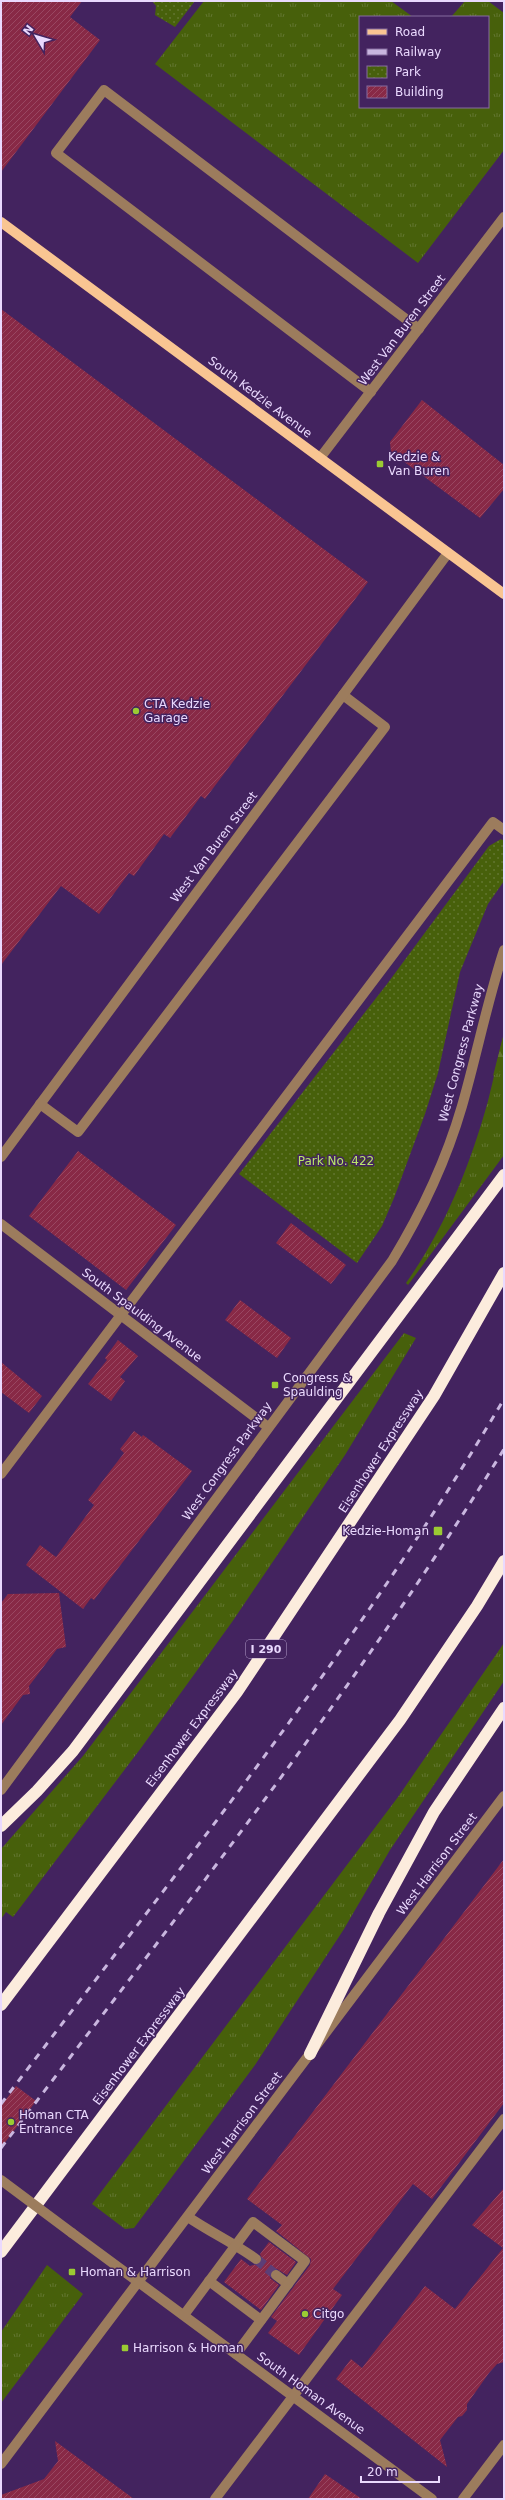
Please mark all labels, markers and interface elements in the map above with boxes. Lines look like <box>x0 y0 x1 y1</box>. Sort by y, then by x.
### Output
north arrow <box>16 16 56 56</box>
legend <box>359 16 489 108</box>
text: N <box>21 23 36 38</box>
text: Road <box>395 25 425 39</box>
text: Railway <box>395 45 441 59</box>
text: Park <box>395 65 421 79</box>
text: Building <box>395 85 444 99</box>
street label: West Van Buren Street <box>356 272 448 388</box>
street label: South Kedzie Avenue <box>205 353 315 441</box>
place label: Kedzie & Van Buren <box>388 450 450 478</box>
marker: Kedzie & Van Buren <box>375 459 385 469</box>
place label: CTA Kedzie Garage <box>144 697 210 725</box>
marker: CTA Kedzie Garage <box>131 706 141 716</box>
street label: West Van Buren Street <box>168 789 260 905</box>
street label: West Congress Parkway <box>436 982 486 1124</box>
park label: Park No. 422 <box>298 1154 374 1168</box>
street label: South Spaulding Avenue <box>79 1265 205 1365</box>
place label: Congress & Spaulding <box>283 1371 352 1399</box>
marker: Congress & Spaulding <box>270 1380 280 1390</box>
street label: Eisenhower Expressway <box>336 1387 426 1515</box>
street label: West Congress Parkway <box>179 1399 275 1523</box>
place label: Kedzie-Homan <box>342 1524 429 1538</box>
marker: Kedzie-Homan <box>432 1525 444 1537</box>
road number: I 290 <box>246 1640 286 1658</box>
street label: Eisenhower Expressway <box>143 1666 241 1790</box>
street label: West Harrison Street <box>394 1810 480 1918</box>
street label: Eisenhower Expressway <box>90 1984 188 2108</box>
street label: West Harrison Street <box>199 2069 285 2177</box>
place label: Homan CTA Entrance <box>19 2108 90 2136</box>
marker: Homan CTA Entrance <box>6 2117 16 2127</box>
place label: Homan & Harrison <box>80 2265 191 2279</box>
marker: Homan & Harrison <box>67 2267 77 2277</box>
place label: Citgo <box>313 2307 344 2321</box>
marker: Citgo <box>300 2309 310 2319</box>
place label: Harrison & Homan <box>133 2341 244 2355</box>
marker: Harrison & Homan <box>120 2343 130 2353</box>
street label: South Homan Avenue <box>254 2349 368 2437</box>
scale bar <box>361 2458 439 2484</box>
text: 20 m <box>367 2465 398 2479</box>

